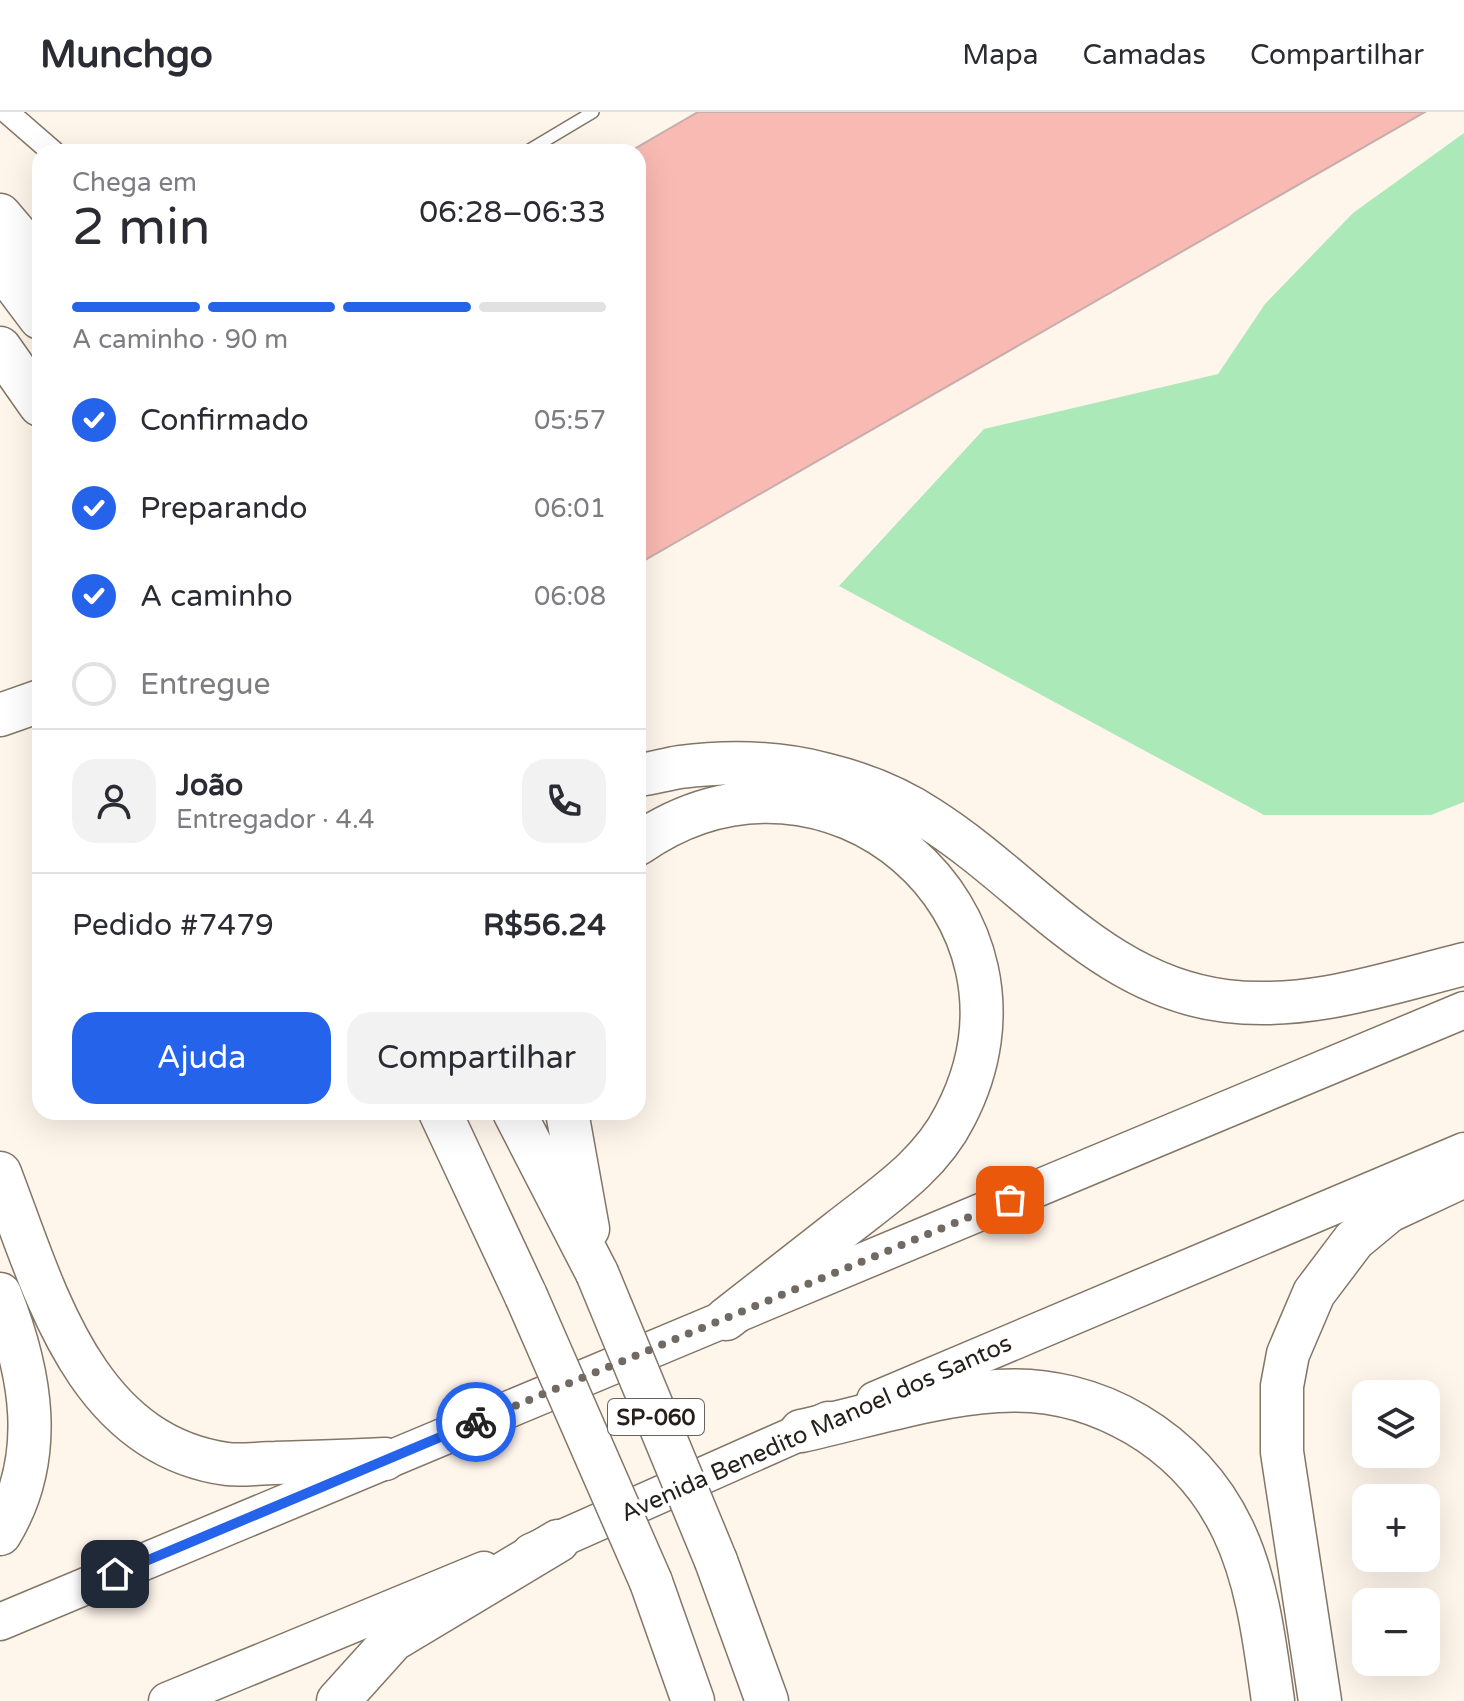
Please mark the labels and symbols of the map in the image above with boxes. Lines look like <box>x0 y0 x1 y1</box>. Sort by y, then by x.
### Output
pin <box>976 1166 1044 1234</box>
street label: Avenida Benedito Manoel dos Santos <box>616 1329 1016 1528</box>
courier <box>436 1382 516 1462</box>
road number: SP-060 <box>608 1399 704 1435</box>
pin <box>81 1540 149 1608</box>

